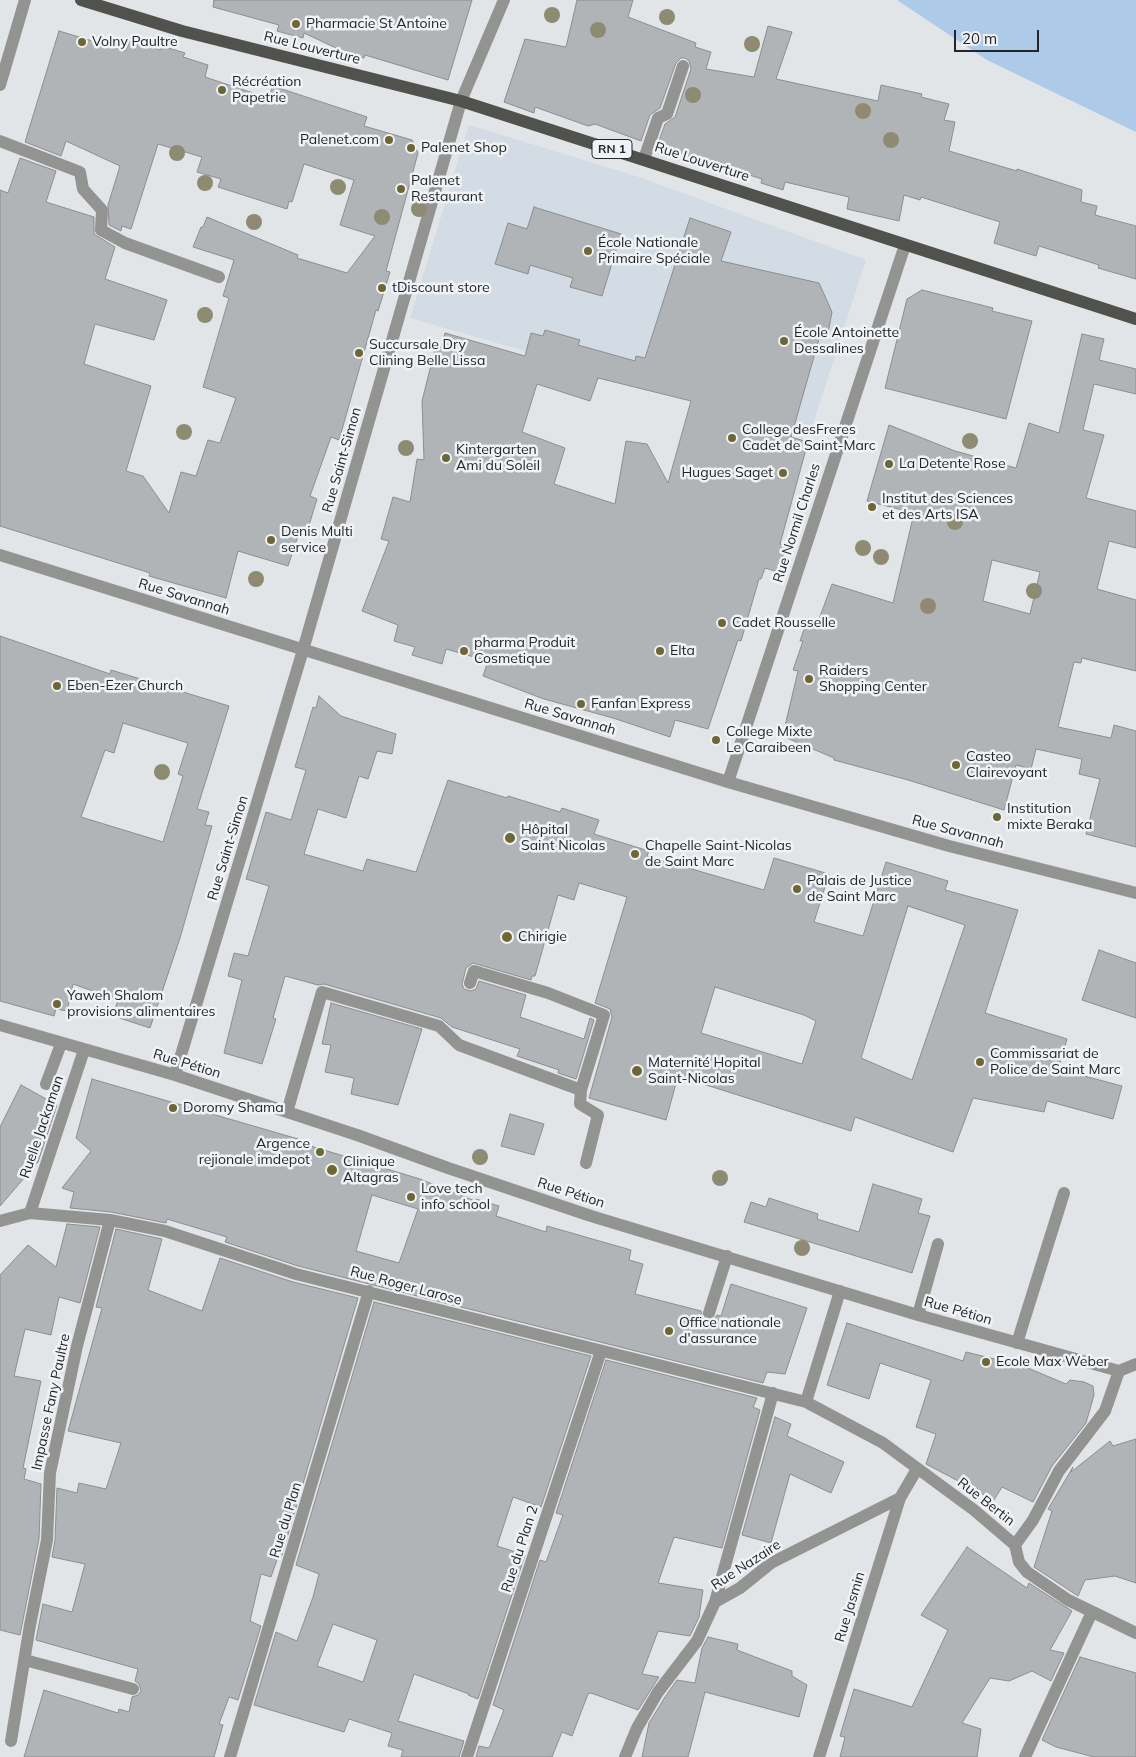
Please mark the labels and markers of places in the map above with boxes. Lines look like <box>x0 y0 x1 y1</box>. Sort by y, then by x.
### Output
place label: Pharmacie St Antoine <box>306 16 447 32</box>
marker: Pharmacie St Antoine <box>290 18 302 30</box>
place label: Volny Paultre <box>92 34 178 50</box>
marker: Volny Paultre <box>76 36 88 48</box>
place label: Récréation Papetrie <box>232 74 302 106</box>
marker: Récréation Papetrie <box>216 84 228 96</box>
place label: Palenet.com <box>300 132 379 148</box>
marker: Palenet.com <box>383 134 395 146</box>
place label: Palenet Shop <box>421 140 507 156</box>
marker: Palenet Shop <box>405 142 417 154</box>
place label: Palenet Restaurant <box>411 173 483 206</box>
marker: Palenet Restaurant <box>395 183 407 195</box>
place label: École Nationale Primaire Spéciale <box>598 235 710 268</box>
marker: École Nationale Primaire Spéciale <box>582 245 594 257</box>
place label: tDiscount store <box>392 280 490 296</box>
marker: tDiscount store <box>376 282 388 294</box>
place label: École Antoinette Dessalines <box>794 325 899 358</box>
marker: École Antoinette Dessalines <box>778 335 790 347</box>
place label: Succursale Dry Clining Belle Lissa <box>369 337 485 370</box>
marker: Succursale Dry Clining Belle Lissa <box>353 347 365 359</box>
place label: College desFreres Cadet de Saint-Marc <box>742 422 876 454</box>
marker: College desFreres Cadet de Saint-Marc <box>726 432 738 444</box>
place label: Kintergarten Ami du Soleil <box>456 442 540 474</box>
marker: Kintergarten Ami du Soleil <box>440 452 452 464</box>
place label: La Detente Rose <box>899 456 1006 472</box>
marker: La Detente Rose <box>883 458 895 470</box>
place label: Hugues Saget <box>681 465 773 481</box>
marker: Hugues Saget <box>777 467 789 479</box>
place label: Institut des Sciences et des Arts ISA <box>882 491 1013 524</box>
marker: Institut des Sciences et des Arts ISA <box>866 501 878 513</box>
place label: Denis Multi service <box>281 524 353 556</box>
marker: Denis Multi service <box>265 534 277 546</box>
place label: Cadet Rousselle <box>732 615 836 631</box>
marker: Cadet Rousselle <box>716 617 728 629</box>
place label: pharma Produit Cosmetique <box>474 635 575 668</box>
place label: Elta <box>670 643 695 659</box>
marker: pharma Produit Cosmetique <box>458 645 470 657</box>
marker: Elta <box>654 645 666 657</box>
place label: Raiders Shopping Center <box>819 663 927 696</box>
marker: Raiders Shopping Center <box>803 673 815 685</box>
place label: Eben-Ezer Church <box>67 678 183 694</box>
marker: Eben-Ezer Church <box>51 680 63 692</box>
place label: Fanfan Express <box>591 696 691 712</box>
marker: Fanfan Express <box>575 698 587 710</box>
place label: College Mixte Le Caraibeen <box>726 724 812 756</box>
marker: College Mixte Le Caraibeen <box>710 734 722 746</box>
place label: Casteo Clairevoyant <box>966 749 1047 782</box>
marker: Casteo Clairevoyant <box>950 759 962 771</box>
place label: Institution mixte Beraka <box>1007 801 1092 834</box>
marker: Institution mixte Beraka <box>991 811 1003 823</box>
place label: Hôpital Saint Nicolas <box>521 822 605 854</box>
marker: Hôpital Saint Nicolas <box>503 831 517 845</box>
place label: Chapelle Saint-Nicolas de Saint Marc <box>645 838 792 870</box>
marker: Chapelle Saint-Nicolas de Saint Marc <box>629 848 641 860</box>
place label: Palais de Justice de Saint Marc <box>807 873 912 906</box>
marker: Palais de Justice de Saint Marc <box>791 883 803 895</box>
place label: Chirigie <box>518 929 567 945</box>
marker: Chirigie <box>500 930 514 944</box>
place label: Yaweh Shalom provisions alimentaires <box>67 988 215 1020</box>
marker: Yaweh Shalom provisions alimentaires <box>51 998 63 1010</box>
place label: Commissariat de Police de Saint Marc <box>990 1046 1121 1078</box>
place label: Maternité Hopital Saint-Nicolas <box>648 1055 761 1088</box>
marker: Commissariat de Police de Saint Marc <box>974 1056 986 1068</box>
marker: Maternité Hopital Saint-Nicolas <box>630 1064 644 1078</box>
place label: Doromy Shama <box>183 1100 284 1116</box>
marker: Doromy Shama <box>167 1102 179 1114</box>
place label: Argence rejionale imdepot <box>199 1136 310 1168</box>
marker: Argence rejionale imdepot <box>314 1146 326 1158</box>
place label: Clinique Altagras <box>343 1154 399 1186</box>
marker: Clinique Altagras <box>325 1163 339 1177</box>
place label: Love tech info school <box>421 1181 490 1214</box>
marker: Love tech info school <box>405 1191 417 1203</box>
place label: Office nationale d'assurance <box>679 1315 781 1348</box>
marker: Office nationale d'assurance <box>663 1325 675 1337</box>
place label: Ecole Max Weber <box>996 1354 1109 1370</box>
marker: Ecole Max Weber <box>980 1356 992 1368</box>

